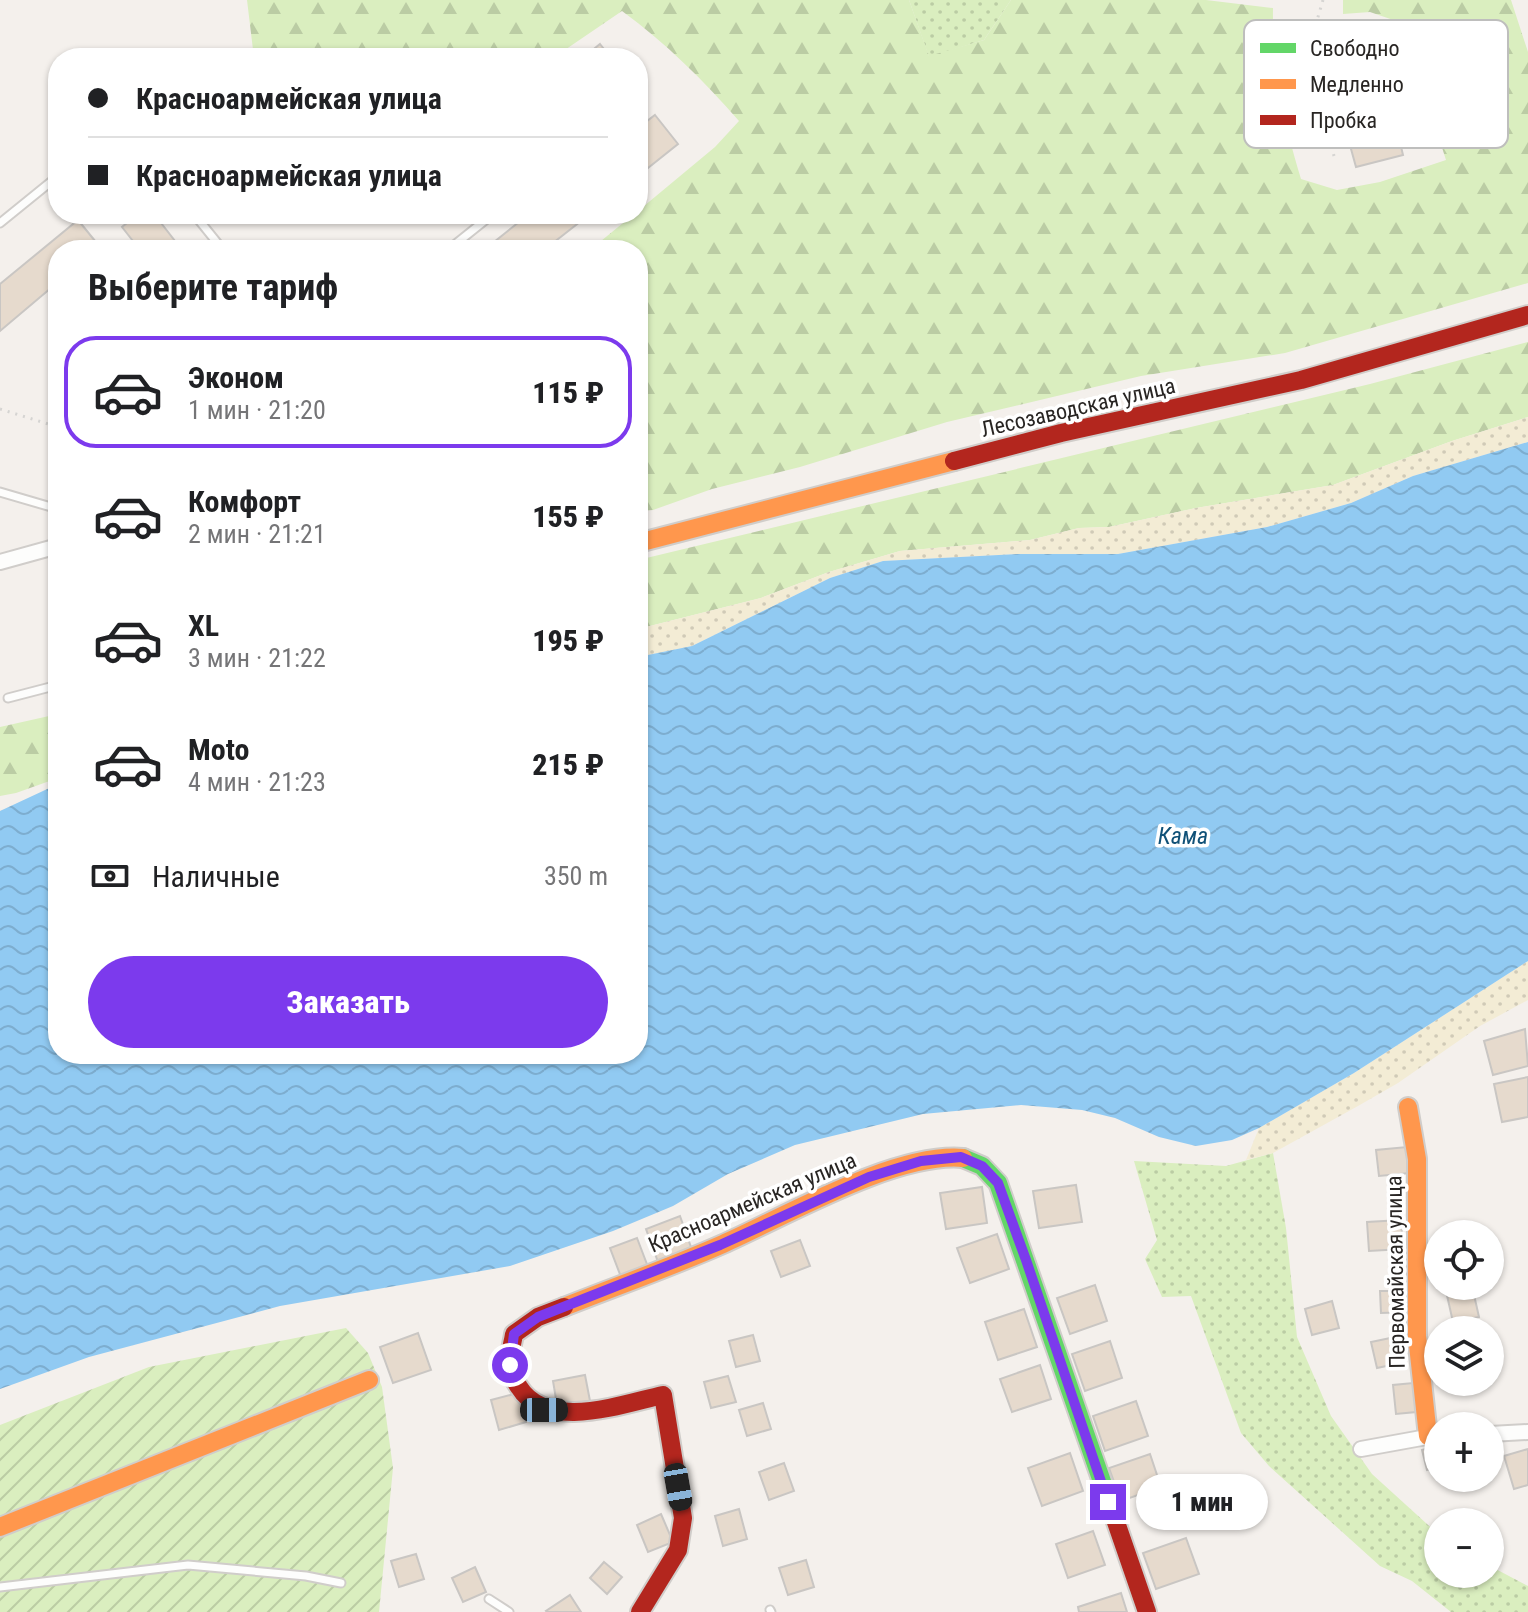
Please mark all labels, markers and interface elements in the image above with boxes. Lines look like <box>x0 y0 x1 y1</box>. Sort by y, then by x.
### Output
legend <box>1244 20 1508 148</box>
text: Свободно <box>1310 36 1400 61</box>
text: Медленно <box>1310 72 1404 97</box>
text: Красноармейская улица <box>136 81 442 116</box>
text: Пробка <box>1310 108 1377 133</box>
text: Красноармейская улица <box>136 158 442 193</box>
text: Выберите тариф <box>88 267 338 309</box>
icon: car <box>92 356 164 428</box>
text: Эконом <box>188 360 284 395</box>
street label: Лесозаводская улица <box>978 373 1178 442</box>
text: 115 ₽ <box>532 375 604 410</box>
text: 1 мин · 21:20 <box>188 395 326 425</box>
icon: car <box>92 480 164 552</box>
text: Комфорт <box>188 484 301 519</box>
text: 155 ₽ <box>532 499 604 534</box>
text: 2 мин · 21:21 <box>188 519 326 549</box>
icon: car <box>92 604 164 676</box>
text: XL <box>188 608 219 643</box>
text: 195 ₽ <box>532 623 604 658</box>
text: 3 мин · 21:22 <box>188 643 326 673</box>
icon: car <box>92 728 164 800</box>
text: Moto <box>188 732 249 767</box>
text: 215 ₽ <box>532 747 604 782</box>
text: 4 мин · 21:23 <box>188 767 326 797</box>
water label: Кама <box>1158 822 1208 850</box>
icon: cash <box>88 854 132 898</box>
text: Наличные <box>152 859 280 894</box>
text: 350 m <box>544 861 608 891</box>
button: Заказать <box>88 956 608 1048</box>
street label: Красноармейская улица <box>645 1147 860 1258</box>
street label: Первомайская улица <box>1381 1175 1410 1369</box>
map controls <box>1424 1220 1504 1588</box>
button: locate <box>1424 1220 1504 1300</box>
button: layers <box>1424 1316 1504 1396</box>
route start <box>492 1347 528 1383</box>
car <box>520 1398 568 1422</box>
button: + <box>1424 1412 1504 1492</box>
car <box>662 1461 694 1513</box>
callout: 1 мин <box>1136 1474 1268 1530</box>
route end <box>1090 1484 1126 1520</box>
text: 1 мин <box>1171 1487 1233 1517</box>
button: − <box>1424 1508 1504 1588</box>

